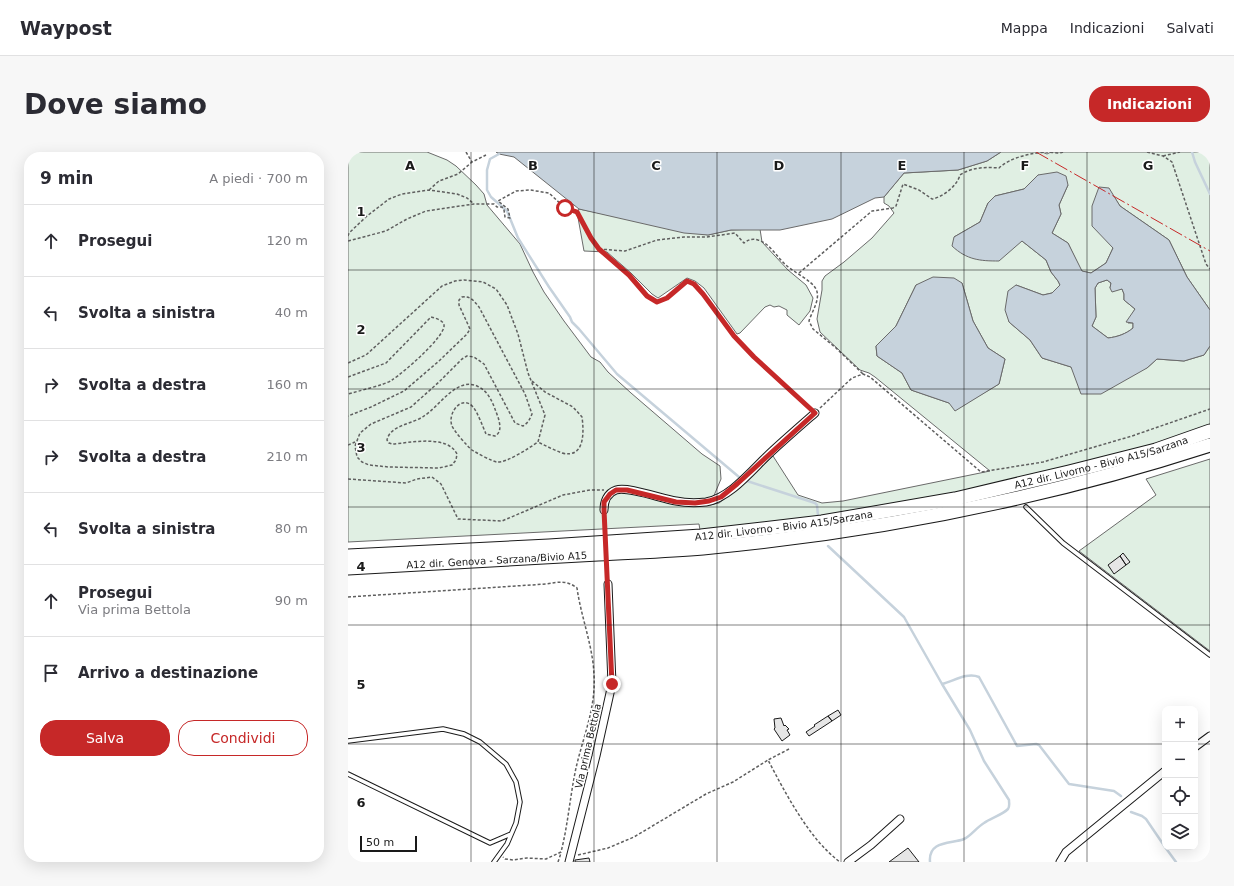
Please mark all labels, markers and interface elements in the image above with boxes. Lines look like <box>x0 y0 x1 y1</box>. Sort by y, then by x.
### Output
text: Waypost <box>20 17 112 39</box>
text: Mappa <box>1001 20 1048 36</box>
text: Indicazioni <box>1070 20 1144 36</box>
text: Salvati <box>1166 20 1214 36</box>
button: Indicazioni <box>1089 86 1210 122</box>
text: Dove siamo <box>24 88 207 121</box>
text: A <box>405 158 415 173</box>
text: B <box>528 158 538 173</box>
text: C <box>651 158 661 173</box>
text: D <box>774 158 785 173</box>
text: E <box>898 158 906 173</box>
text: F <box>1021 158 1029 173</box>
text: G <box>1143 158 1153 173</box>
text: 9 min <box>40 168 93 188</box>
text: A piedi · 700 m <box>209 171 308 186</box>
route start <box>556 199 574 217</box>
text: 1 <box>356 204 366 219</box>
icon: ahead <box>40 230 62 252</box>
text: Prosegui <box>78 232 152 250</box>
text: 120 m <box>266 233 308 248</box>
icon: left <box>40 302 62 324</box>
text: Svolta a sinistra <box>78 304 215 322</box>
text: 40 m <box>275 305 308 320</box>
text: 2 <box>356 322 366 337</box>
icon: right <box>40 374 62 396</box>
text: Svolta a destra <box>78 376 206 394</box>
text: 160 m <box>266 377 308 392</box>
street label: A12 dir. Livorno - Bivio A15/Sarzana <box>1013 434 1189 490</box>
text: 3 <box>356 440 366 455</box>
icon: right <box>40 446 62 468</box>
text: Svolta a destra <box>78 448 206 466</box>
text: 210 m <box>266 449 308 464</box>
street label: A12 dir. Livorno - Bivio A15/Sarzana <box>694 508 874 542</box>
icon: left <box>40 518 62 540</box>
text: Svolta a sinistra <box>78 520 215 538</box>
text: 80 m <box>275 521 308 536</box>
street label: A12 dir. Genova - Sarzana/Bivio A15 <box>406 549 588 570</box>
text: 4 <box>356 559 366 574</box>
text: Prosegui <box>78 584 152 602</box>
icon: ahead <box>40 590 62 612</box>
text: 90 m <box>275 593 308 608</box>
text: Via prima Bettola <box>78 602 191 617</box>
icon: arrive <box>40 662 62 684</box>
text: Arrivo a destinazione <box>78 664 258 682</box>
route end <box>603 675 621 693</box>
text: 5 <box>356 677 366 692</box>
street label: Via prima Bettola <box>573 702 603 790</box>
map controls <box>1162 706 1198 850</box>
button: + <box>1162 706 1198 742</box>
button: Salva <box>40 720 170 756</box>
button: Condividi <box>178 720 308 756</box>
button: − <box>1162 742 1198 778</box>
button: locate <box>1162 778 1198 814</box>
text: 6 <box>356 795 366 810</box>
button: layers <box>1162 814 1198 850</box>
scale bar <box>360 834 417 853</box>
text: 50 m <box>366 836 394 849</box>

